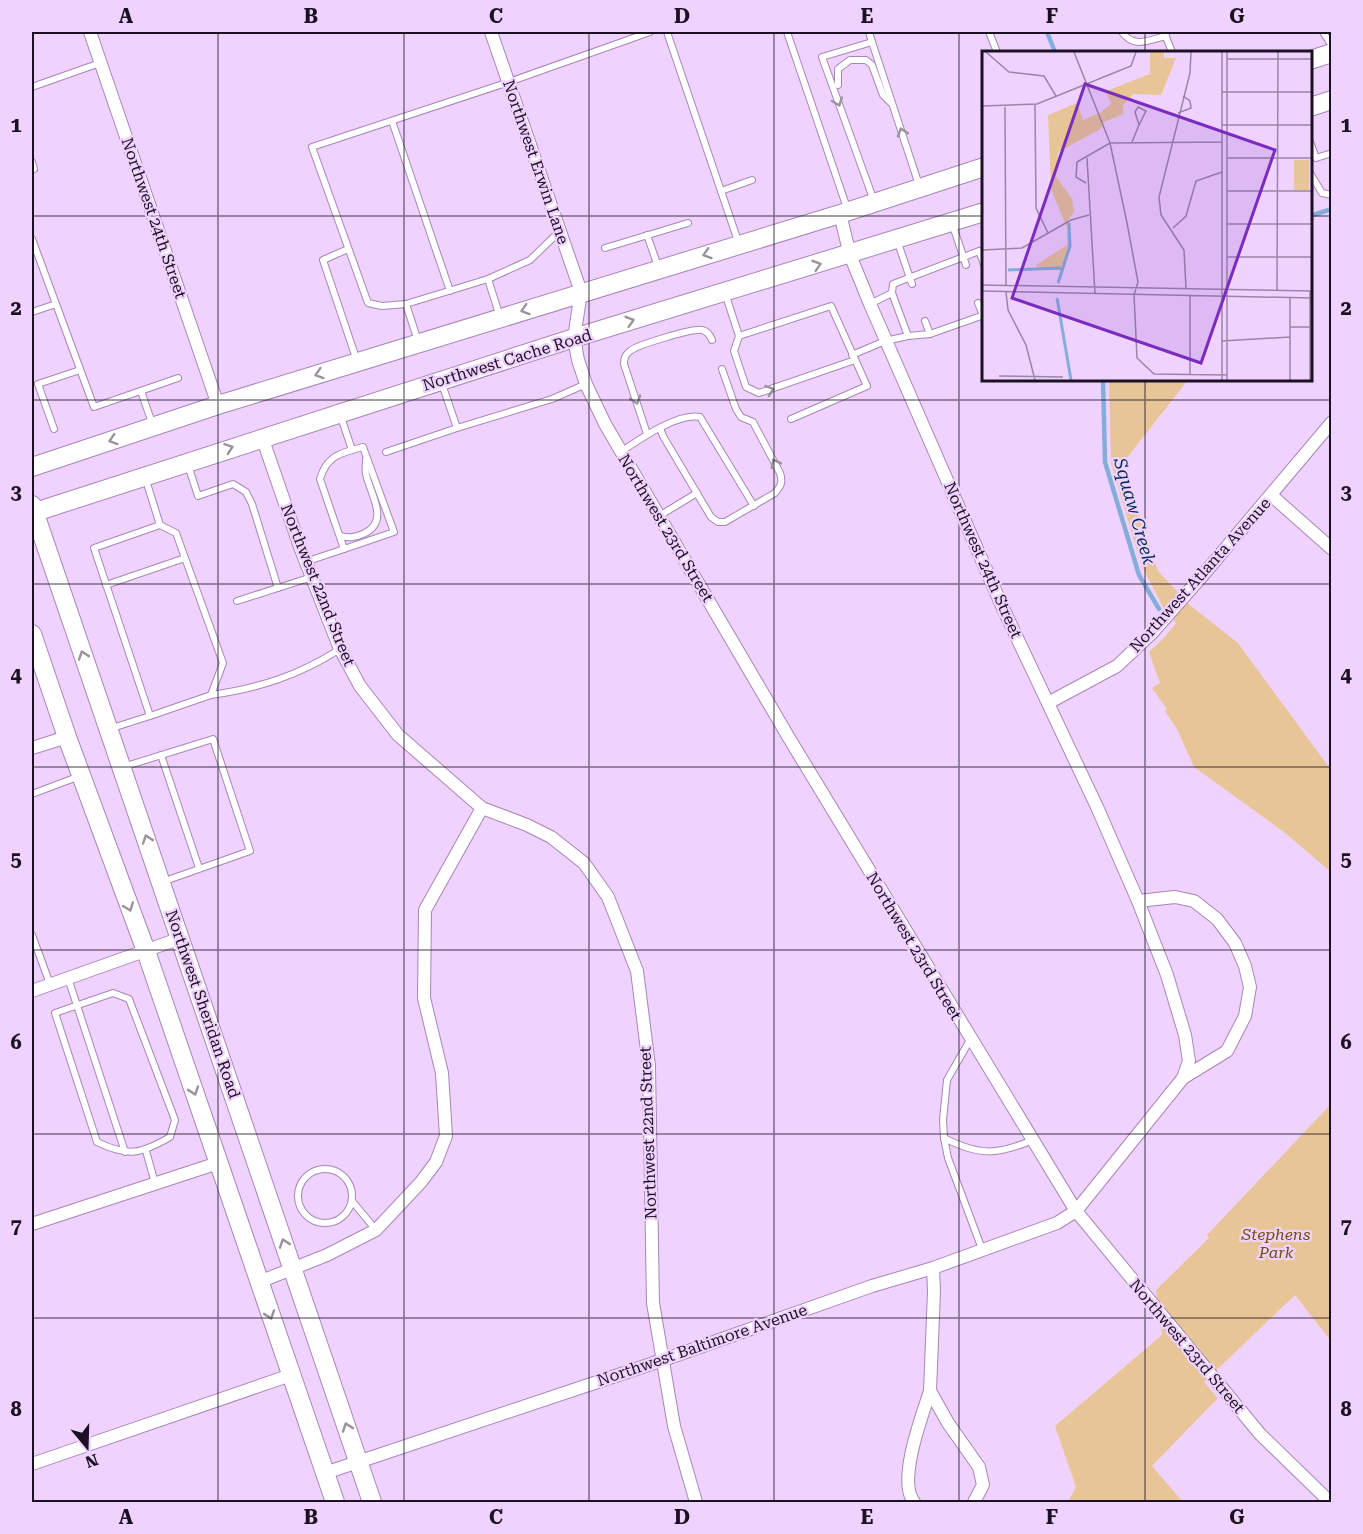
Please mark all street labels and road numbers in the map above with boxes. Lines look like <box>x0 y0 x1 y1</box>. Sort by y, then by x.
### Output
street label: Northwest Erwin Lane <box>499 77 573 247</box>
street label: Northwest 24th Street <box>118 135 190 301</box>
street label: Northwest Cache Road <box>420 325 594 395</box>
street label: Northwest 23rd Street <box>614 451 718 605</box>
street label: Northwest 24th Street <box>940 479 1026 641</box>
street label: Northwest Atlanta Avenue <box>1125 494 1275 656</box>
street label: Northwest 22nd Street <box>277 501 359 669</box>
street label: Northwest 23rd Street <box>862 869 966 1023</box>
street label: Northwest Sheridan Road <box>162 907 244 1101</box>
street label: Northwest 22nd Street <box>635 1046 661 1220</box>
street label: Northwest 23rd Street <box>1125 1275 1249 1417</box>
street label: Northwest Baltimore Avenue <box>594 1300 810 1390</box>

